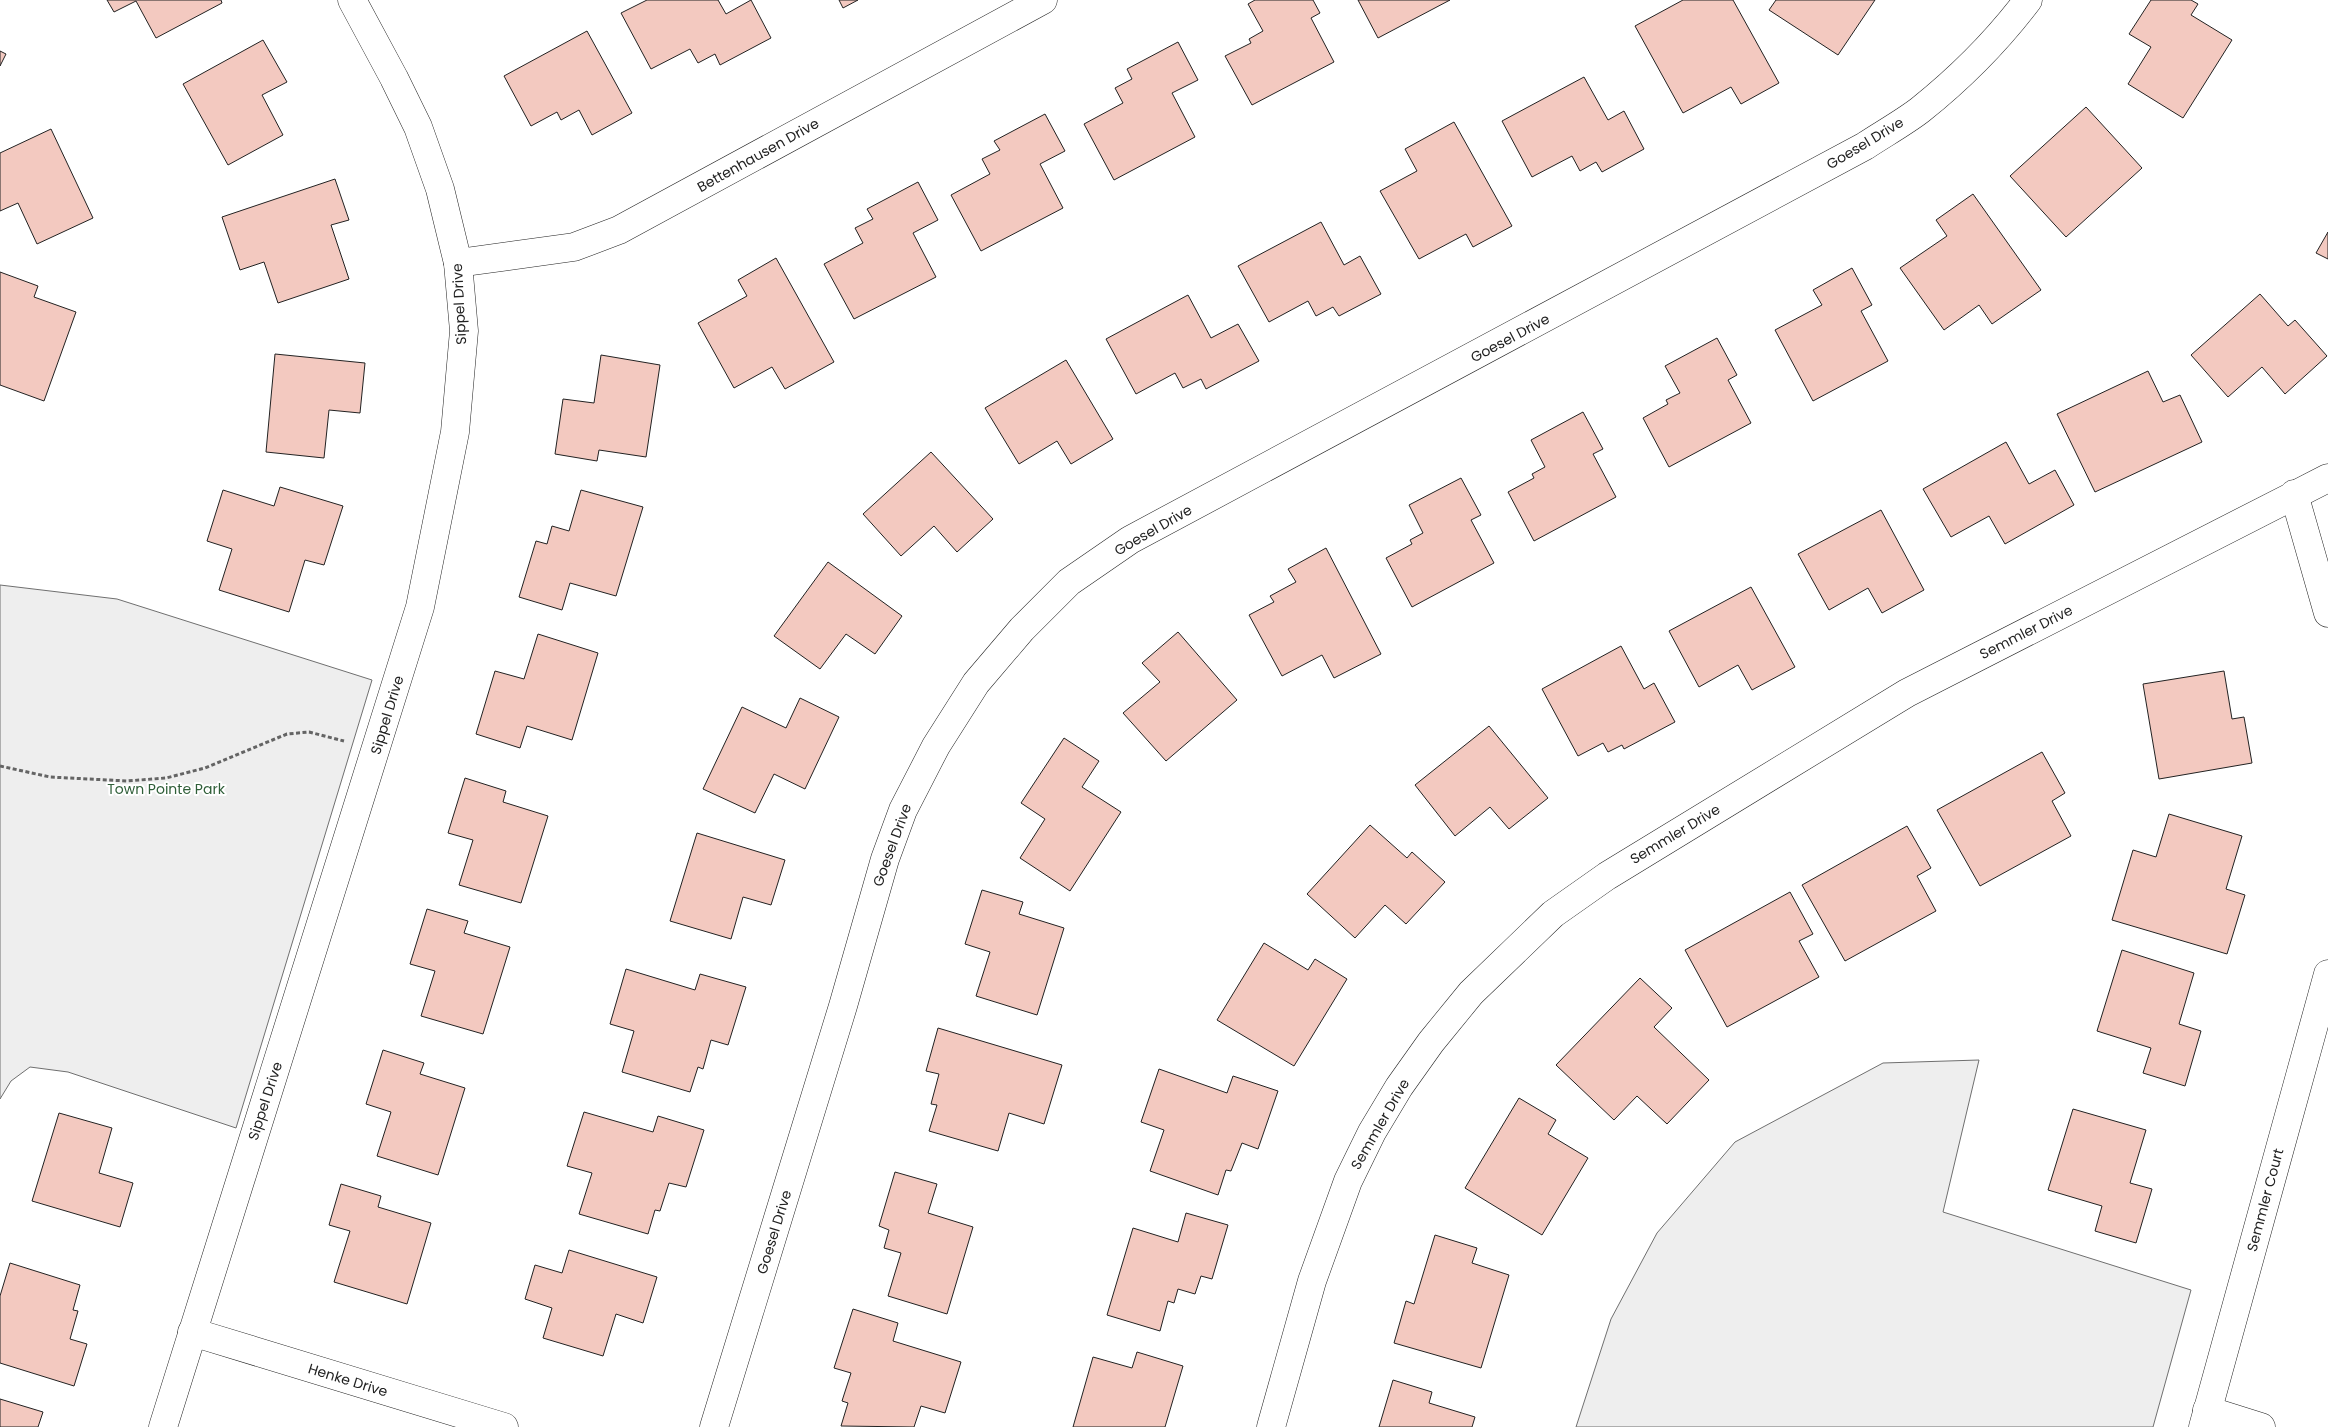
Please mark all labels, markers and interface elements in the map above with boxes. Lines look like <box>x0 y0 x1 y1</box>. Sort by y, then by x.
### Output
street label: Goesel Drive <box>1823 112 1908 174</box>
street label: Bettenhausen Drive <box>694 113 823 197</box>
street label: Sippel Drive <box>447 262 471 345</box>
street label: Goesel Drive <box>1467 309 1553 367</box>
street label: Goesel Drive <box>1110 499 1196 560</box>
street label: Semmler Drive <box>1976 600 2076 664</box>
street label: Sippel Drive <box>366 673 409 757</box>
park label: Town Pointe Park <box>107 779 226 799</box>
street label: Semmler Drive <box>1626 799 1724 869</box>
street label: Goesel Drive <box>868 801 916 889</box>
street label: Sippel Drive <box>243 1059 287 1143</box>
street label: Semmler Drive <box>1346 1075 1414 1173</box>
street label: Semmler Court <box>2242 1146 2288 1254</box>
street label: Goesel Drive <box>752 1187 796 1276</box>
street label: Henke Drive <box>306 1358 390 1402</box>

